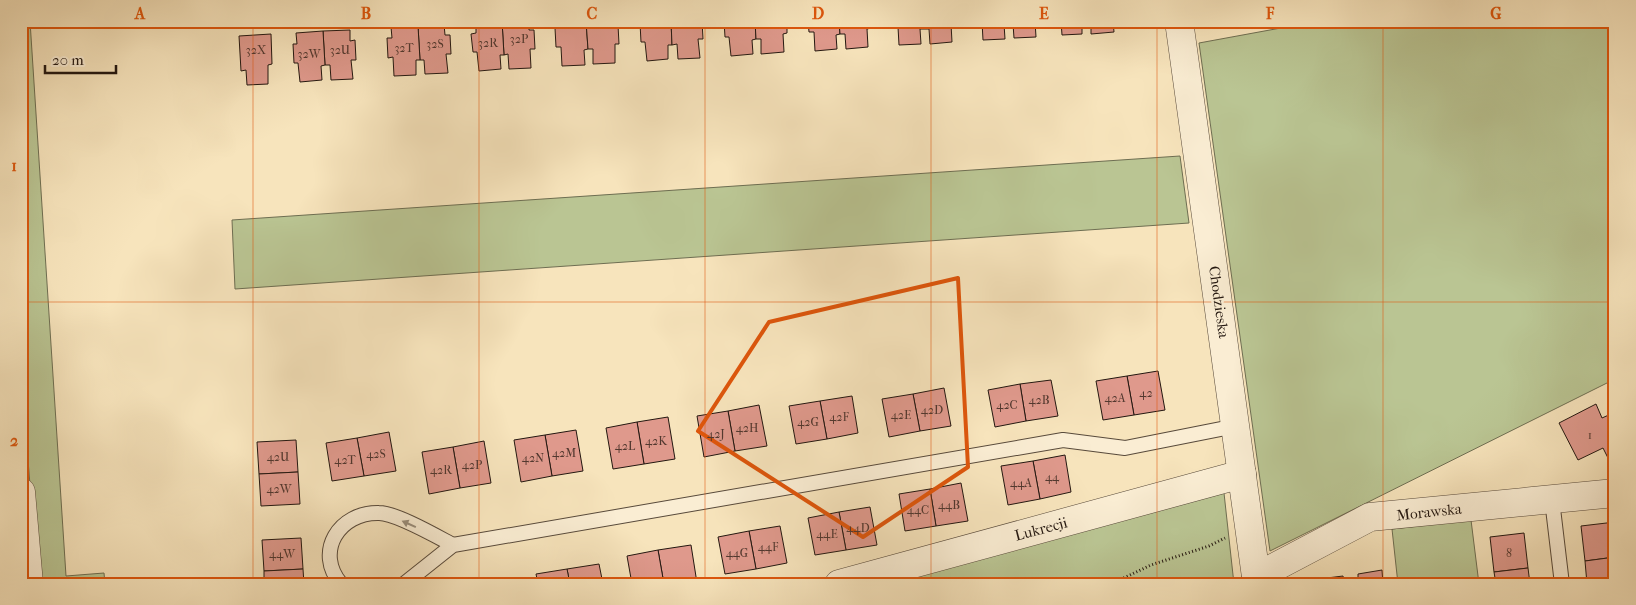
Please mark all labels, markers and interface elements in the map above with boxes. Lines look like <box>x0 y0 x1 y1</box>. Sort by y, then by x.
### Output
text: A <box>134 4 146 23</box>
text: B <box>361 4 371 23</box>
text: C <box>587 4 598 23</box>
text: D <box>812 4 824 23</box>
text: E <box>1039 4 1049 23</box>
text: F <box>1265 4 1275 23</box>
text: G <box>1490 4 1502 23</box>
house number: 32P <box>510 32 528 46</box>
house number: 32R <box>478 36 499 50</box>
house number: 32S <box>426 37 444 51</box>
house number: 32T <box>394 41 414 55</box>
scale bar <box>45 42 116 74</box>
house number: 32X <box>246 43 267 57</box>
house number: 32U <box>330 43 351 57</box>
house number: 32W <box>298 47 322 61</box>
text: 20 m <box>52 51 84 69</box>
text: 1 <box>11 156 17 175</box>
street label: Chodzieska <box>1205 265 1233 340</box>
house number: 42 <box>1139 386 1153 400</box>
house number: 42A <box>1104 391 1126 405</box>
house number: 42B <box>1028 393 1050 407</box>
house number: 42C <box>996 398 1018 412</box>
house number: 42D <box>921 403 943 417</box>
house number: 42E <box>891 408 911 422</box>
house number: 42F <box>829 410 849 424</box>
house number: 42G <box>797 415 819 429</box>
house number: 42H <box>736 421 759 435</box>
house number: 42J <box>707 427 725 441</box>
house number: 1 <box>1588 428 1592 442</box>
text: 2 <box>10 431 18 450</box>
house number: 42K <box>645 434 668 448</box>
house number: 42L <box>615 439 636 453</box>
house number: 42M <box>552 446 576 460</box>
house number: 42S <box>366 447 386 461</box>
house number: 42U <box>267 450 290 464</box>
house number: 42N <box>522 451 544 465</box>
house number: 42T <box>334 453 357 467</box>
house number: 42P <box>462 458 482 472</box>
house number: 42R <box>430 463 453 477</box>
house number: 44 <box>1045 470 1060 484</box>
house number: 44A <box>1010 476 1032 490</box>
house number: 42W <box>266 482 293 496</box>
house number: 44B <box>938 498 960 512</box>
street label: Morawska <box>1396 500 1464 524</box>
house number: 44C <box>907 503 929 517</box>
street label: Lukrecji <box>1013 513 1070 545</box>
one-way arrow <box>402 519 416 527</box>
house number: 44D <box>846 521 870 535</box>
house number: 44E <box>816 527 838 541</box>
house number: 44F <box>758 540 779 554</box>
house number: 44G <box>726 546 749 560</box>
house number: 8 <box>1506 546 1512 560</box>
house number: 44W <box>269 547 296 561</box>

